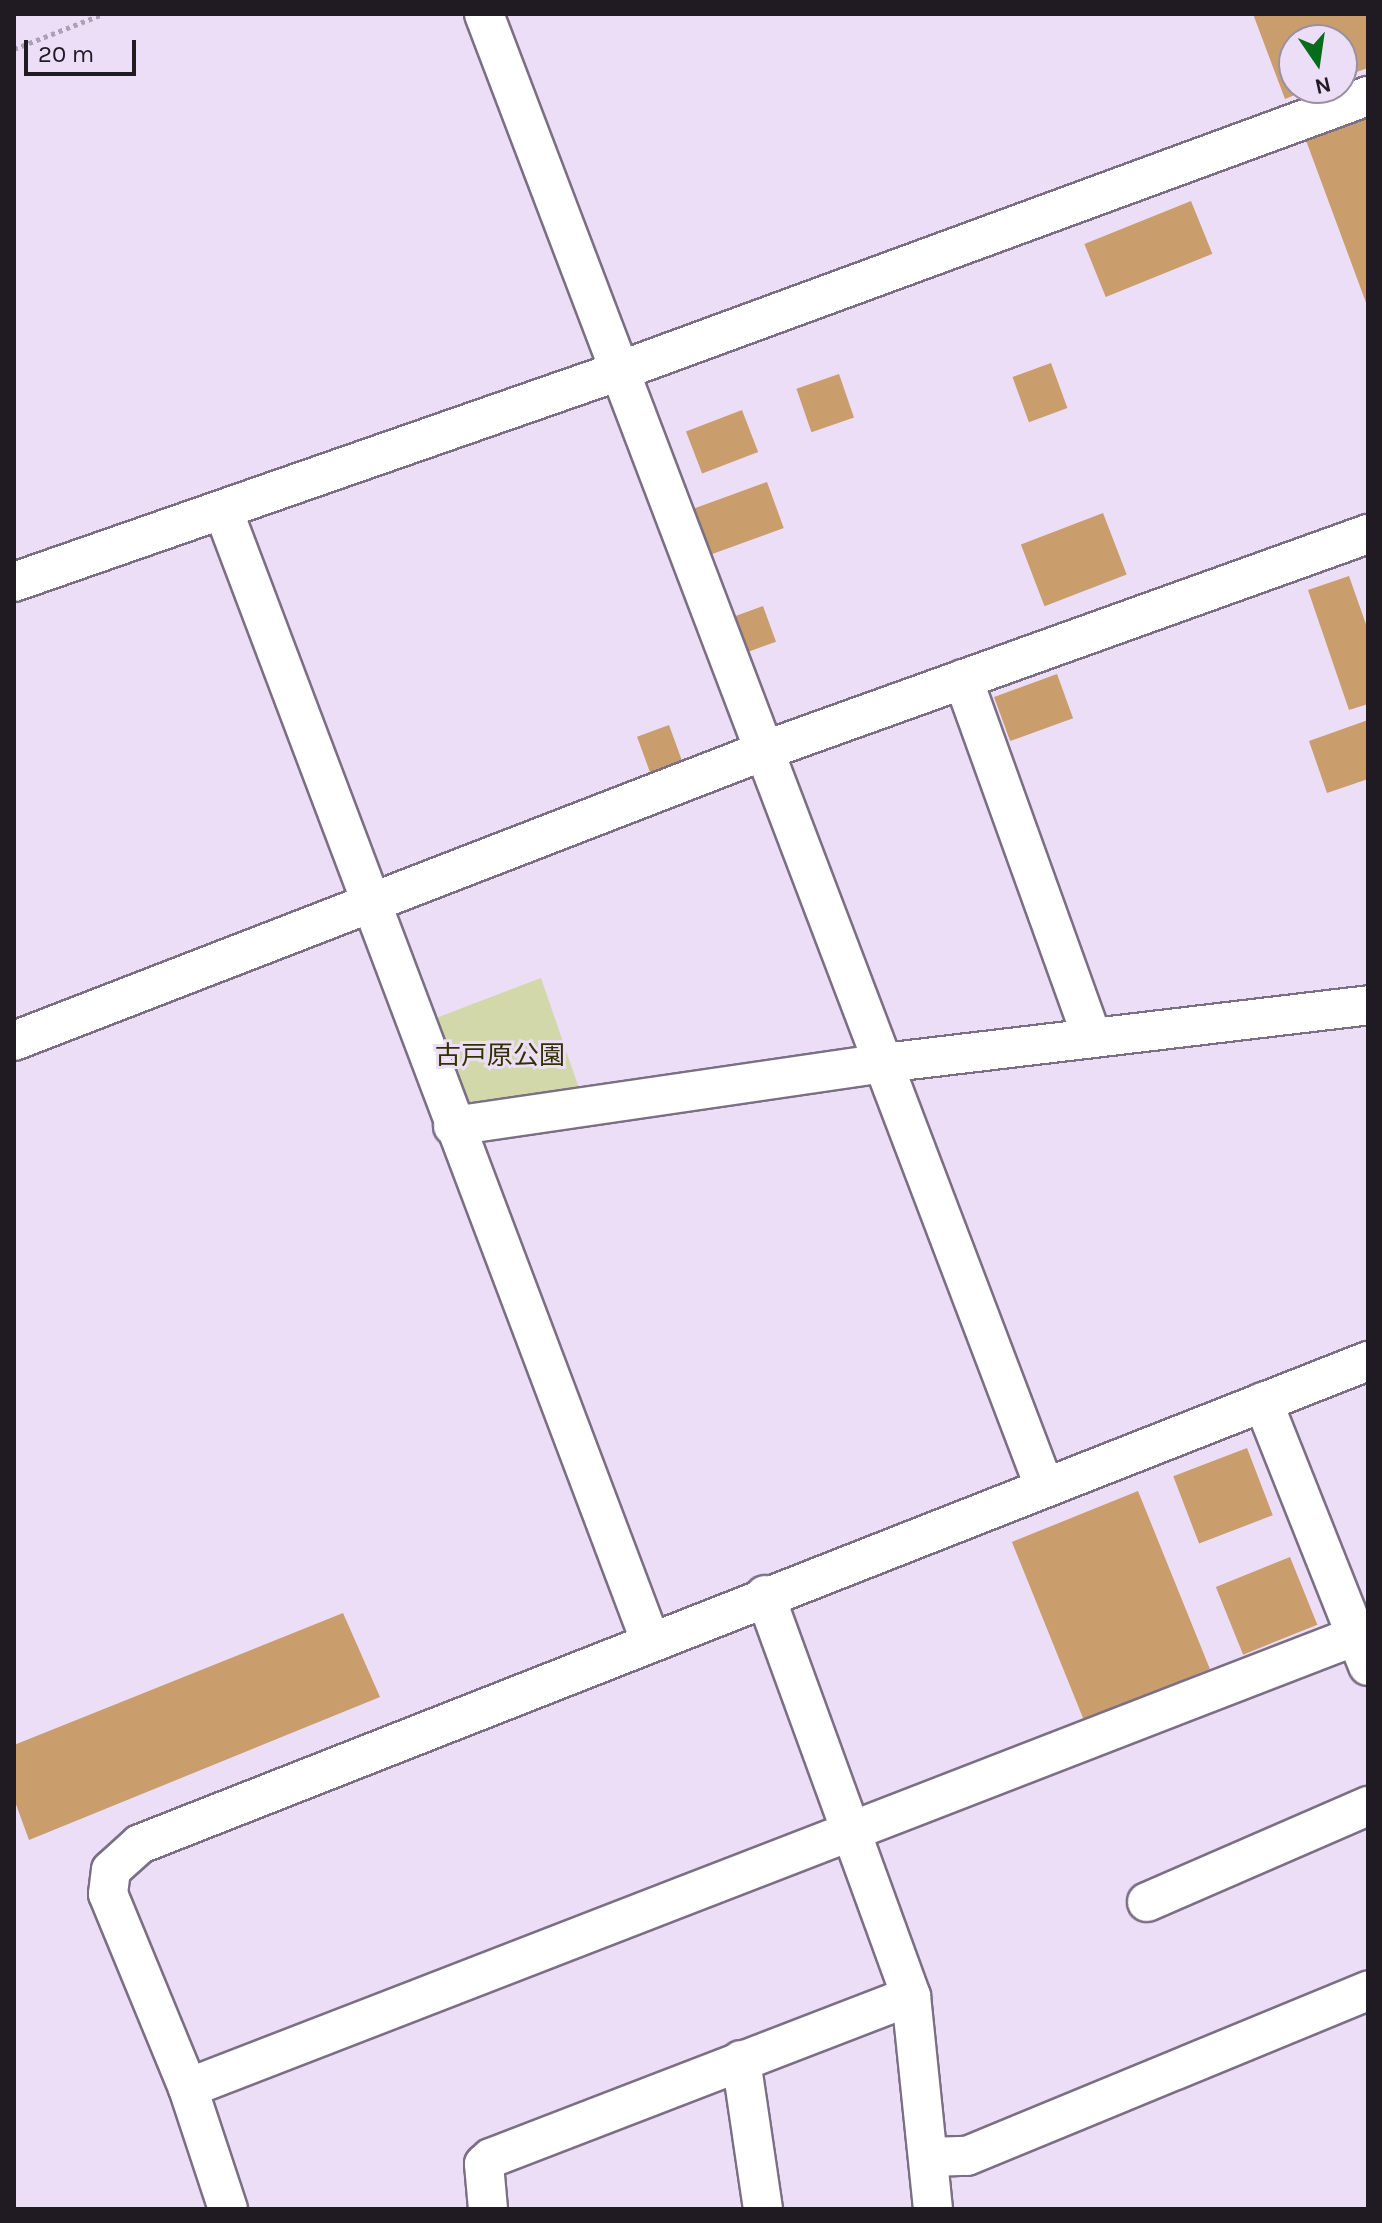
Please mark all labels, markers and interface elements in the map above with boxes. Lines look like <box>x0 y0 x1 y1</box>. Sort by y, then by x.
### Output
scale bar <box>28 24 140 74</box>
north arrow <box>1278 24 1358 104</box>
text: 20 m <box>38 40 94 68</box>
text: N <box>1312 71 1334 100</box>
park label: 古戸原公園 <box>435 1040 565 1072</box>

